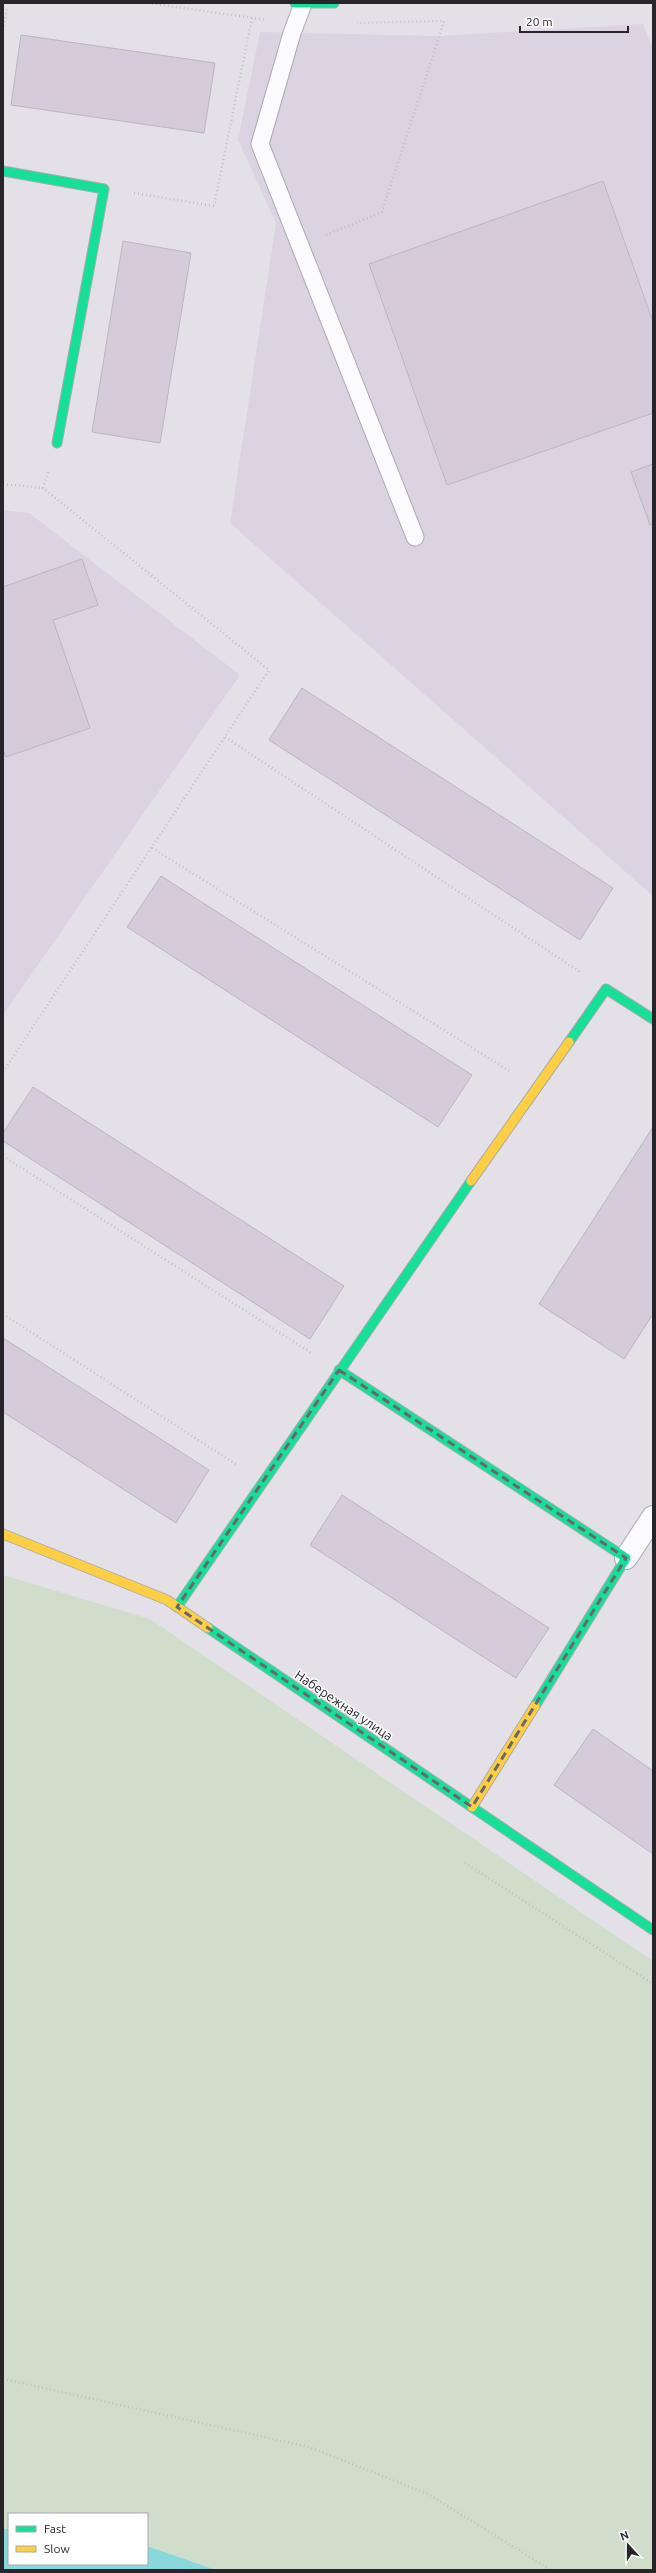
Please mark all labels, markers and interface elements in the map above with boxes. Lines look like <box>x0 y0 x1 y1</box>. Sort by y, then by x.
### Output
scale bar <box>520 8 628 34</box>
text: 20 m <box>526 15 553 28</box>
street label: Набережная улица <box>293 1667 395 1743</box>
legend <box>8 2513 148 2565</box>
text: Fast <box>44 2522 66 2535</box>
north arrow <box>608 2525 648 2565</box>
text: N <box>618 2529 630 2543</box>
text: Slow <box>44 2542 70 2555</box>

